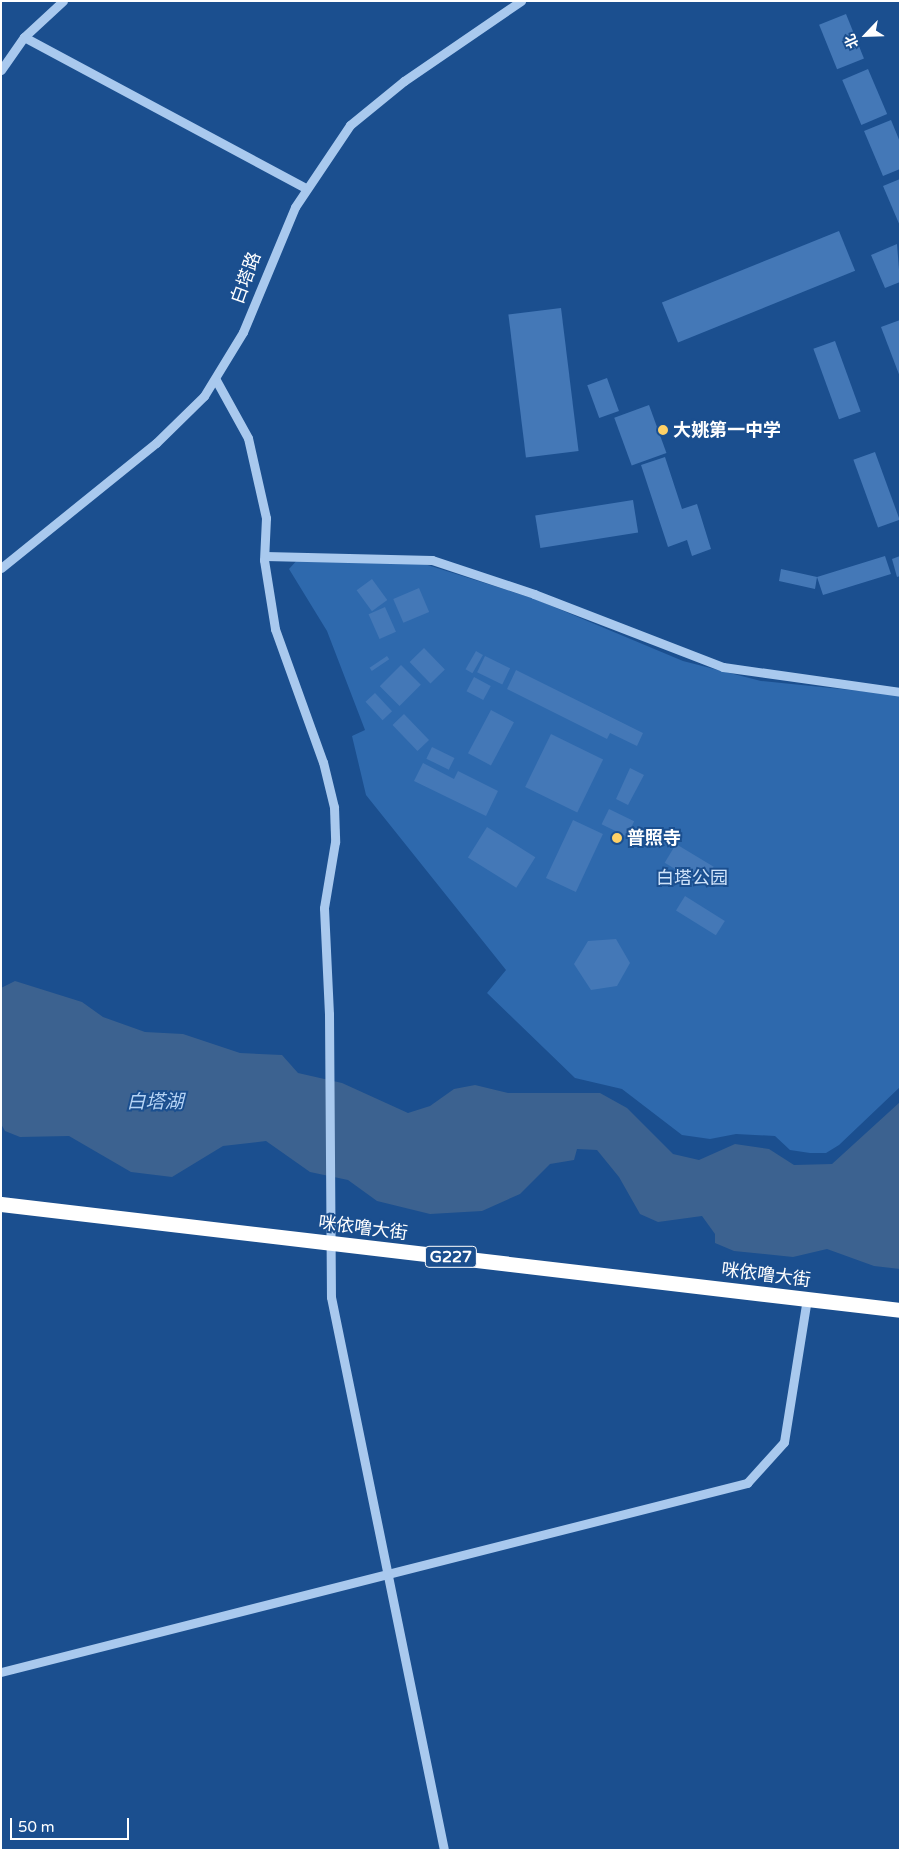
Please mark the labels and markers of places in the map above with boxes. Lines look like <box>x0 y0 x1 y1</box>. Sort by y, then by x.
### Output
place label: 大姚第一中学 <box>673 419 781 441</box>
marker: 大姚第一中学 <box>657 424 669 436</box>
place label: 普照寺 <box>627 827 681 849</box>
marker: 普照寺 <box>611 832 623 844</box>

